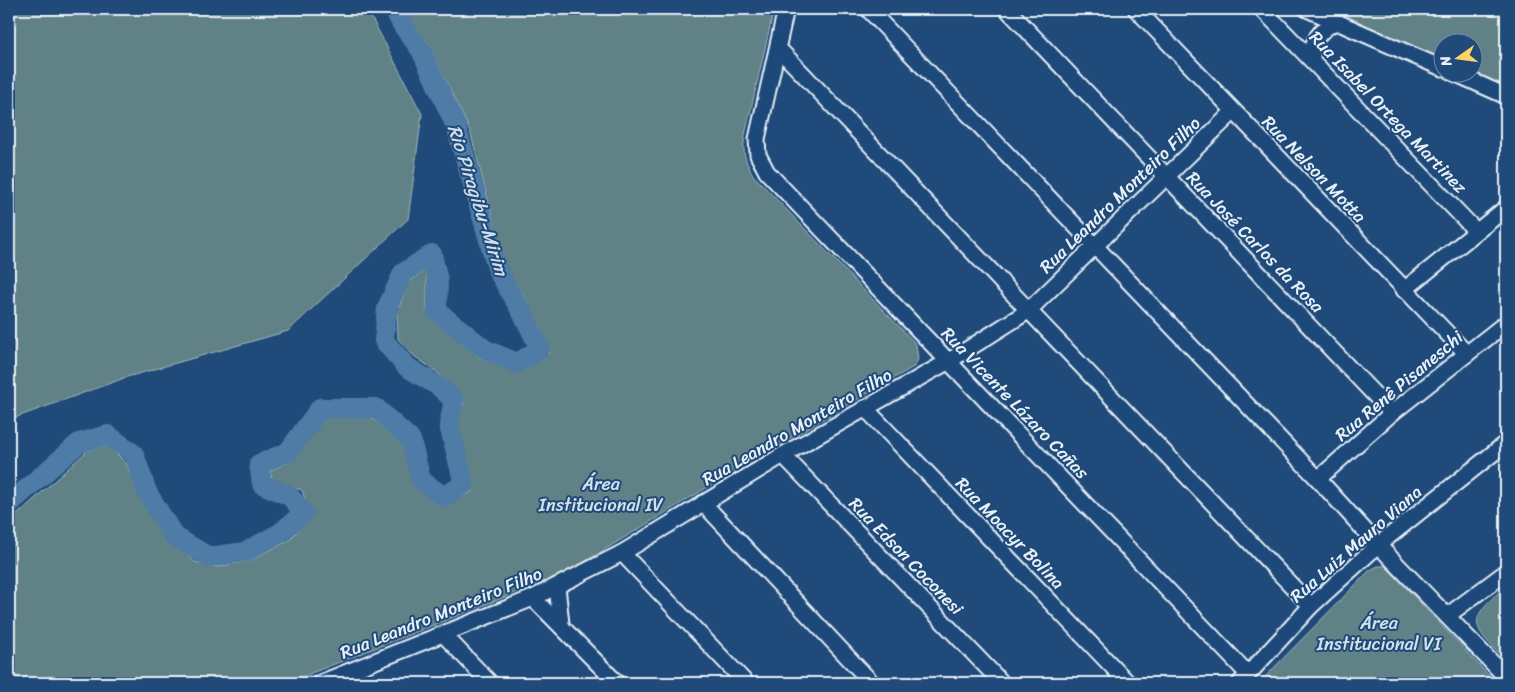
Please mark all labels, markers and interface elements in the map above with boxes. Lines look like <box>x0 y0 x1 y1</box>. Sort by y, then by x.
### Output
street label: Rua Isabel Ortega Martinez <box>1301 23 1475 202</box>
north arrow <box>1432 32 1482 82</box>
text: N <box>1432 53 1459 70</box>
street label: Rua Nelson Motta <box>1254 107 1374 231</box>
street label: Rua Leandro Monteiro Filho <box>1031 109 1209 281</box>
water label: Rio Piragibu-Mirim <box>438 120 518 281</box>
street label: Rua José Carlos da Rosa <box>1178 163 1332 321</box>
street label: Rua Vicente Lázaro Cañas <box>933 319 1097 487</box>
street label: Rua Renê Pisaneschi <box>1327 322 1471 450</box>
street label: Rua Leandro Monteiro Filho <box>696 359 898 495</box>
park label: Área Institucional IV <box>538 468 663 521</box>
street label: Rua Moacyr Bolina <box>947 469 1073 597</box>
street label: Rua Luiz Mauro Viana <box>1282 477 1430 611</box>
street label: Rua Edson Coconesi <box>841 489 972 623</box>
street label: Rua Leandro Monteiro Filho <box>335 558 547 668</box>
park label: Área Institucional VI <box>1316 607 1443 660</box>

